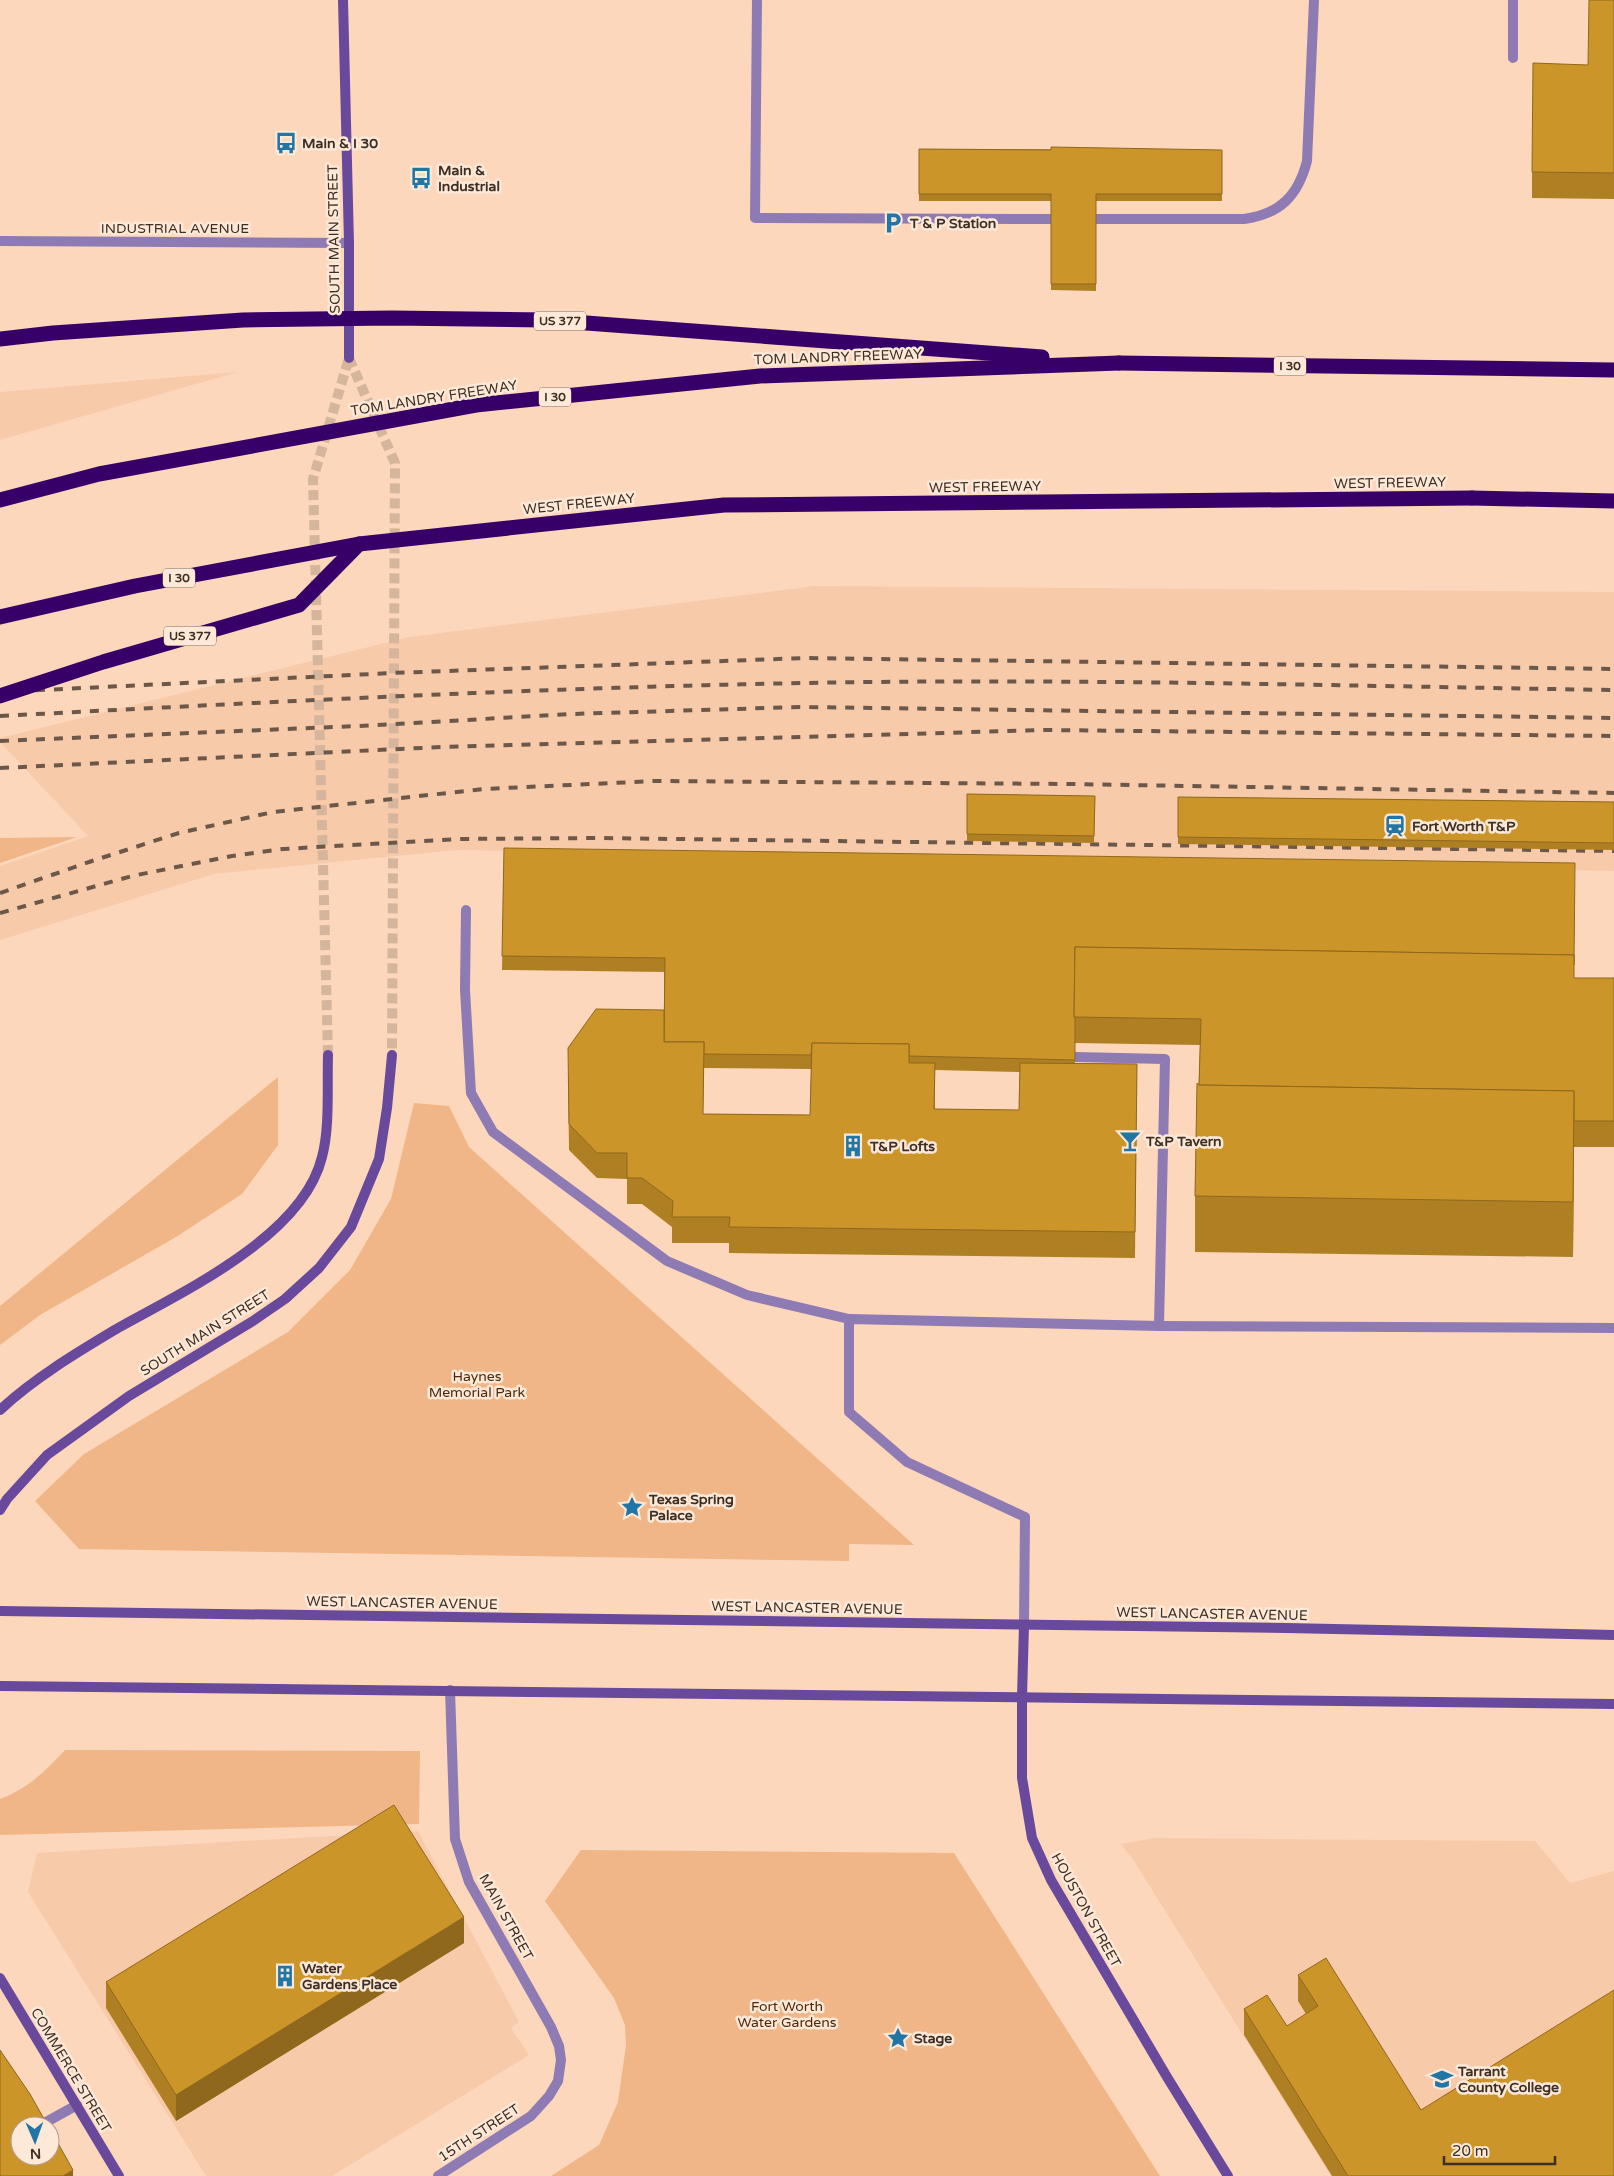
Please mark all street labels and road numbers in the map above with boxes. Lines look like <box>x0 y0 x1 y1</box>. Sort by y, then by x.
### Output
street label: SOUTH MAIN STREET <box>324 164 344 314</box>
street label: INDUSTRIAL AVENUE <box>101 220 249 237</box>
road number: US 377 <box>534 312 586 331</box>
street label: TOM LANDRY FREEWAY <box>754 346 922 368</box>
road number: I 30 <box>1274 356 1306 376</box>
street label: TOM LANDRY FREEWAY <box>350 376 518 420</box>
road number: I 30 <box>539 388 571 407</box>
street label: WEST FREEWAY <box>1334 474 1446 492</box>
street label: WEST FREEWAY <box>929 478 1041 496</box>
street label: WEST FREEWAY <box>522 490 636 518</box>
road number: I 30 <box>163 568 195 588</box>
road number: US 377 <box>164 626 216 646</box>
street label: SOUTH MAIN STREET <box>137 1286 273 1380</box>
street label: WEST LANCASTER AVENUE <box>306 1593 498 1613</box>
street label: WEST LANCASTER AVENUE <box>711 1598 903 1618</box>
street label: WEST LANCASTER AVENUE <box>1116 1604 1308 1624</box>
street label: HOUSTON STREET <box>1048 1850 1125 1971</box>
street label: MAIN STREET <box>475 1871 537 1963</box>
street label: COMMERCE STREET <box>27 2005 115 2136</box>
street label: 15TH STREET <box>435 2100 523 2166</box>

